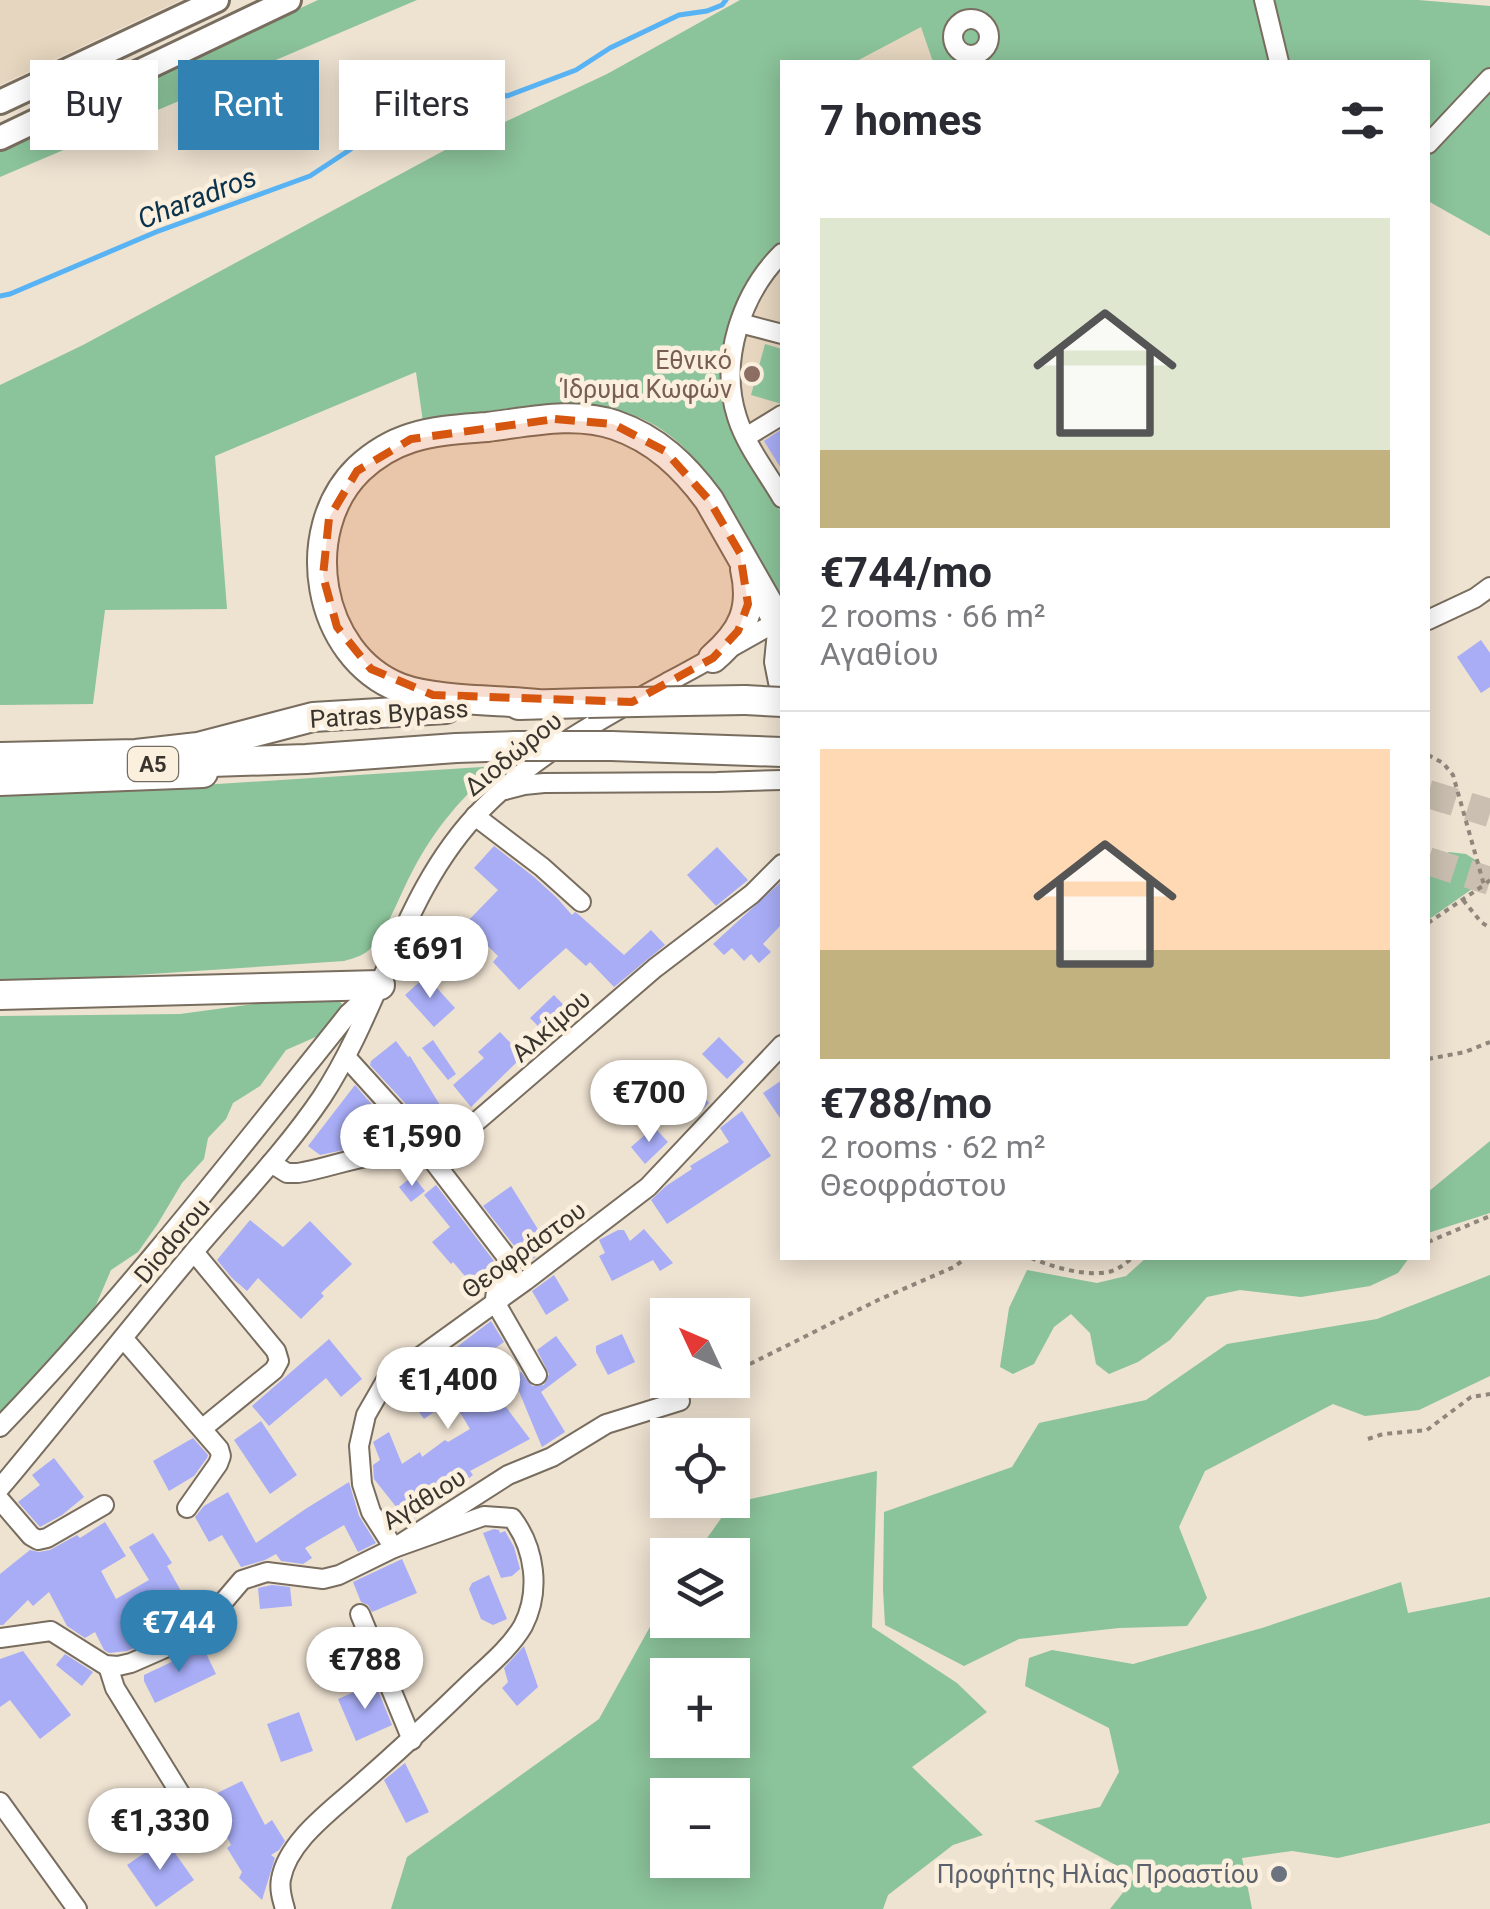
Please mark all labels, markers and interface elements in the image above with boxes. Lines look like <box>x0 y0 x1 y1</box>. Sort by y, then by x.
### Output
chip: Buy <box>30 60 158 150</box>
chip: Rent <box>178 60 319 150</box>
chip: Filters <box>339 60 505 150</box>
icon: filters <box>1335 93 1390 148</box>
text: 7 homes <box>820 96 982 145</box>
water label: Charadros <box>133 160 261 236</box>
icon: home <box>1015 283 1195 463</box>
place label: Εθνικό Ίδρυμα Κωφών <box>559 346 732 404</box>
marker: Εθνικό Ίδρυμα Κωφών <box>741 363 763 385</box>
text: €744/mo <box>820 548 992 597</box>
text: 2 rooms · 66 m² <box>820 597 1045 635</box>
text: Αγαθίου <box>820 635 938 673</box>
street label: Patras Bypass <box>309 694 469 734</box>
street label: Διοδώρου <box>458 706 568 802</box>
road number: Α5 <box>128 747 178 781</box>
icon: home <box>1015 814 1195 994</box>
pin: €691 <box>371 916 489 1001</box>
text: €691 <box>393 929 467 967</box>
street label: Αλκίμου <box>506 984 596 1068</box>
pin: €700 <box>590 1060 708 1145</box>
text: €700 <box>612 1073 686 1111</box>
text: €788/mo <box>820 1079 992 1128</box>
pin: €1,590 <box>331 1104 493 1189</box>
text: €1,590 <box>362 1117 462 1155</box>
text: 2 rooms · 62 m² <box>820 1128 1045 1166</box>
text: Θεοφράστου <box>820 1166 1006 1204</box>
street label: Diodorou <box>128 1193 216 1289</box>
street label: Θεοφράστου <box>457 1195 591 1305</box>
north arrow <box>650 1298 750 1398</box>
map controls <box>650 1298 750 1878</box>
pin: €1,400 <box>367 1347 529 1432</box>
text: €1,400 <box>398 1360 498 1398</box>
button: locate <box>650 1418 750 1518</box>
street label: Αγάθιου <box>377 1462 471 1536</box>
button: layers <box>650 1538 750 1638</box>
pin: €744 <box>120 1590 238 1675</box>
text: €744 <box>142 1603 216 1641</box>
pin: €788 <box>306 1627 424 1712</box>
text: €788 <box>328 1640 402 1678</box>
button: + <box>650 1658 750 1758</box>
button: − <box>650 1778 750 1878</box>
pin: €1,330 <box>79 1788 241 1873</box>
text: €1,330 <box>110 1801 210 1839</box>
place label: Προφήτης Ηλίας Προαστίου <box>937 1860 1259 1889</box>
marker: Προφήτης Ηλίας Προαστίου <box>1268 1863 1290 1885</box>

